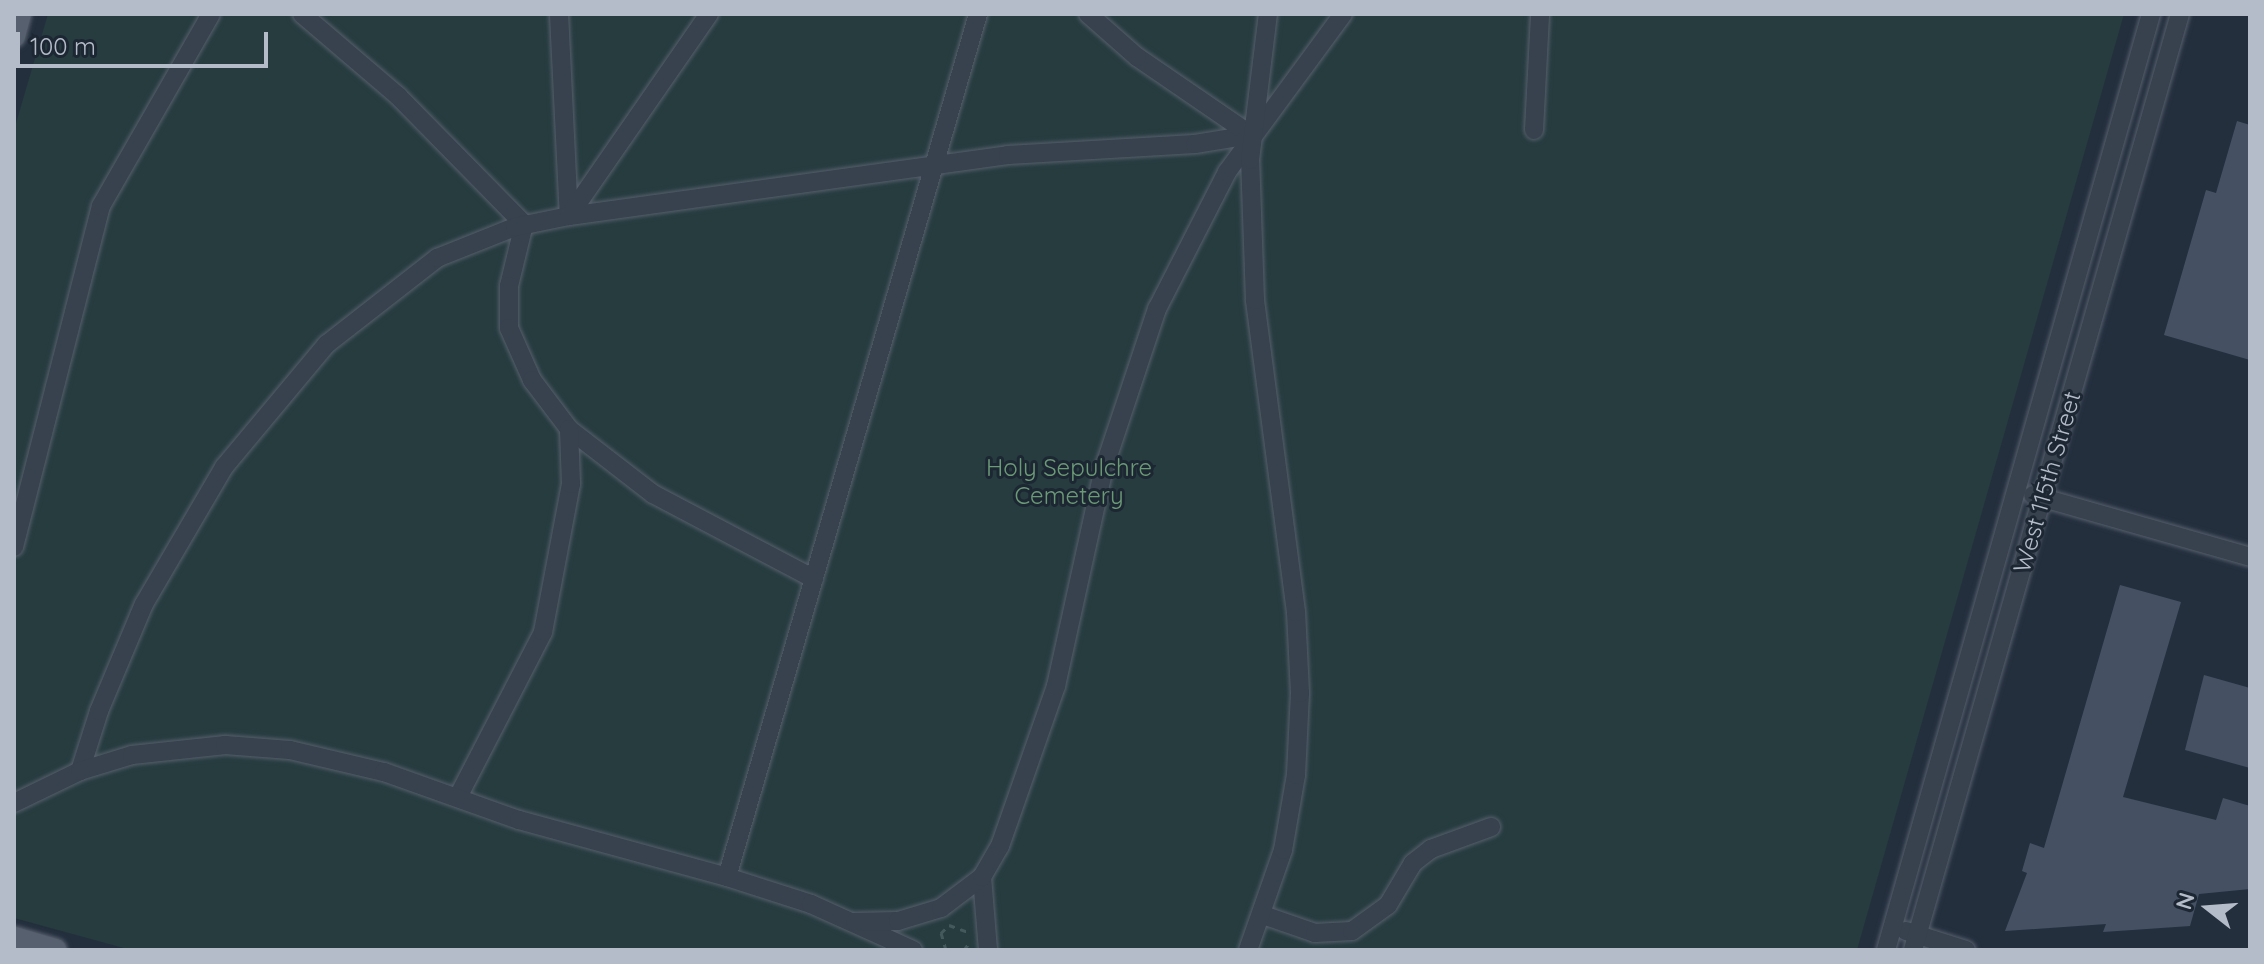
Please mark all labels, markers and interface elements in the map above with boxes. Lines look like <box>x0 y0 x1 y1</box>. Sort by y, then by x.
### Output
scale bar <box>20 16 272 66</box>
text: 100 m <box>30 31 96 61</box>
street label: West 115th Street <box>2007 388 2087 576</box>
park label: Holy Sepulchre Cemetery <box>986 454 1152 510</box>
north arrow <box>2168 868 2248 948</box>
text: N <box>2169 889 2201 913</box>

